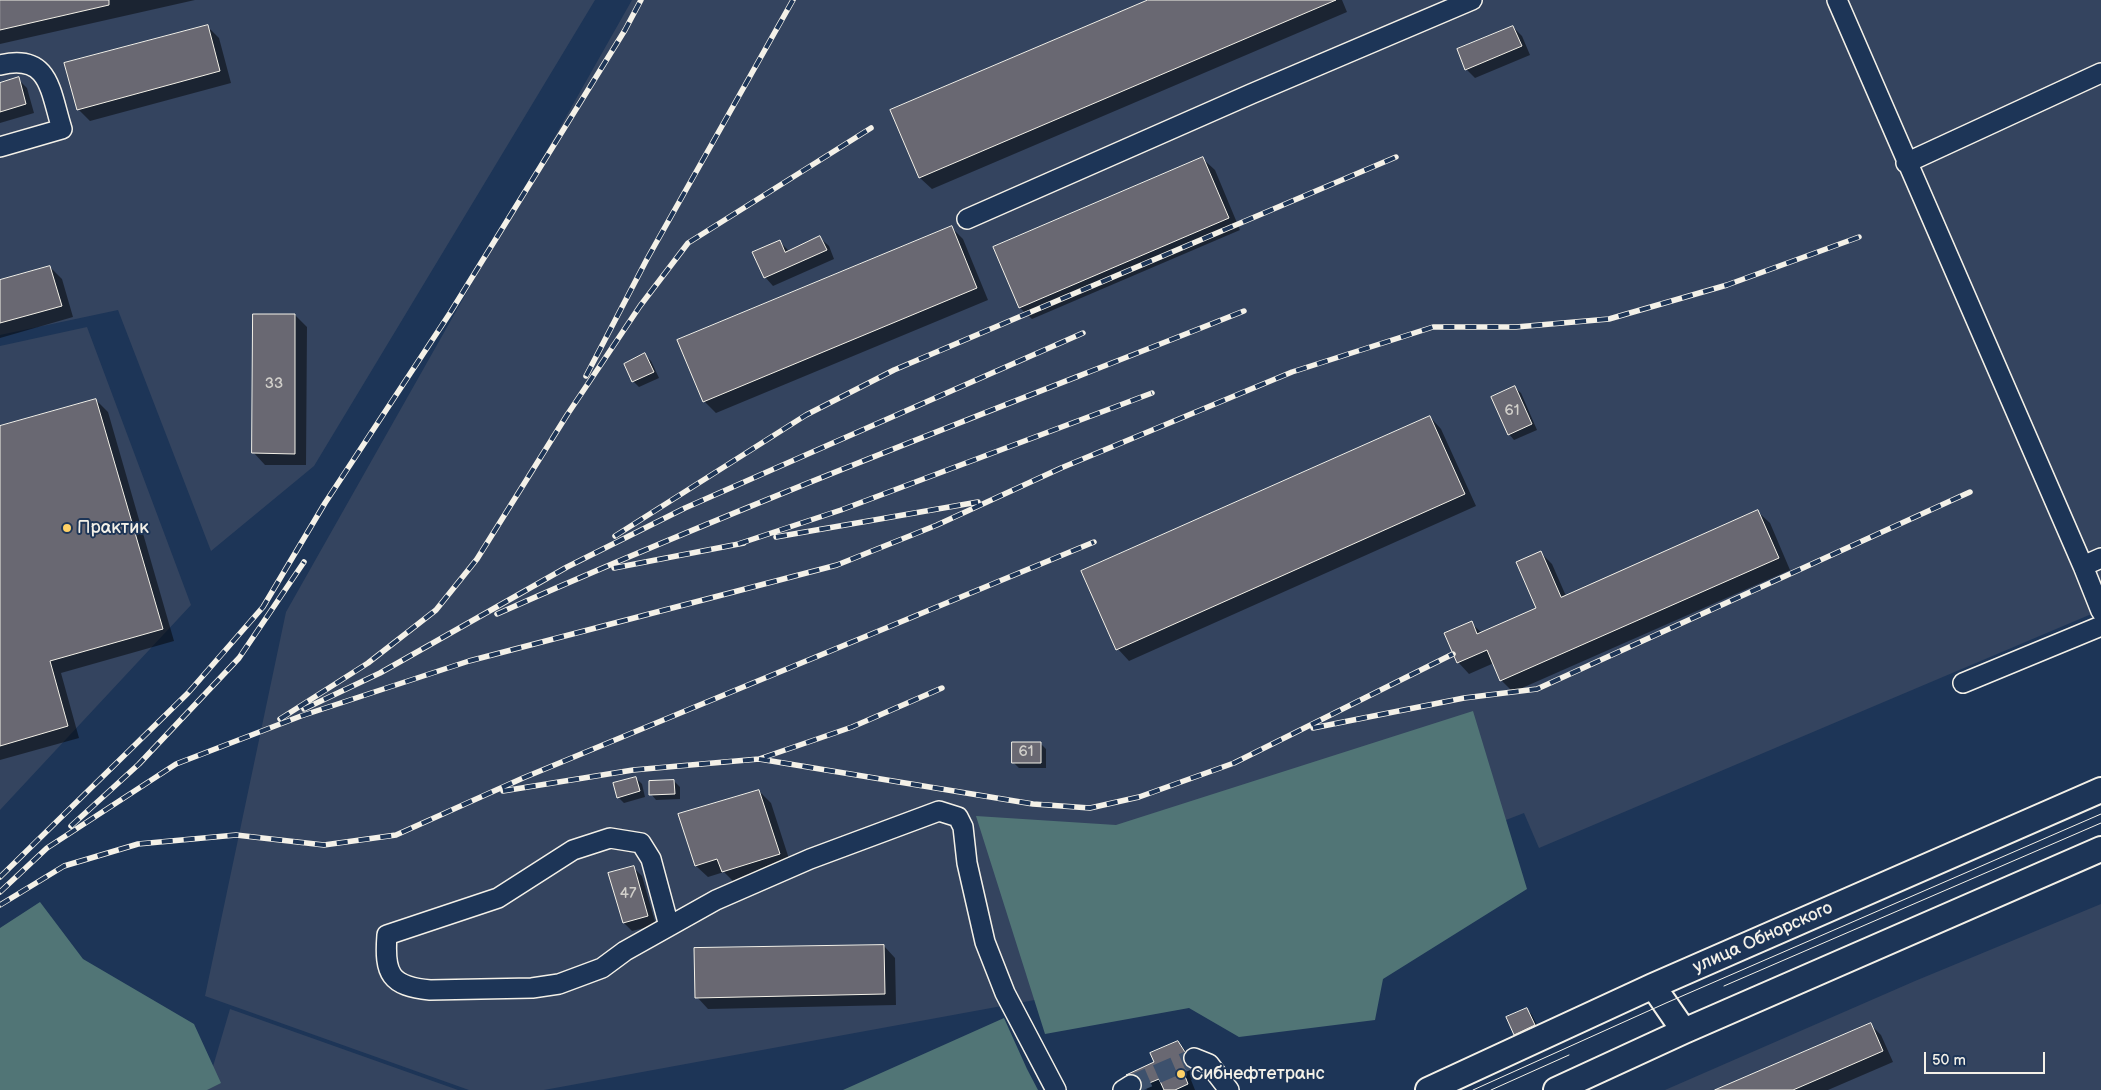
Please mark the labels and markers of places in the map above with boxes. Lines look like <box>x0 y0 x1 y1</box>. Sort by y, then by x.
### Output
place label: Практик <box>77 517 149 539</box>
marker: Практик <box>61 522 73 534</box>
place label: Сибнефтетранс <box>1191 1063 1325 1085</box>
marker: Сибнефтетранс <box>1175 1068 1187 1080</box>

